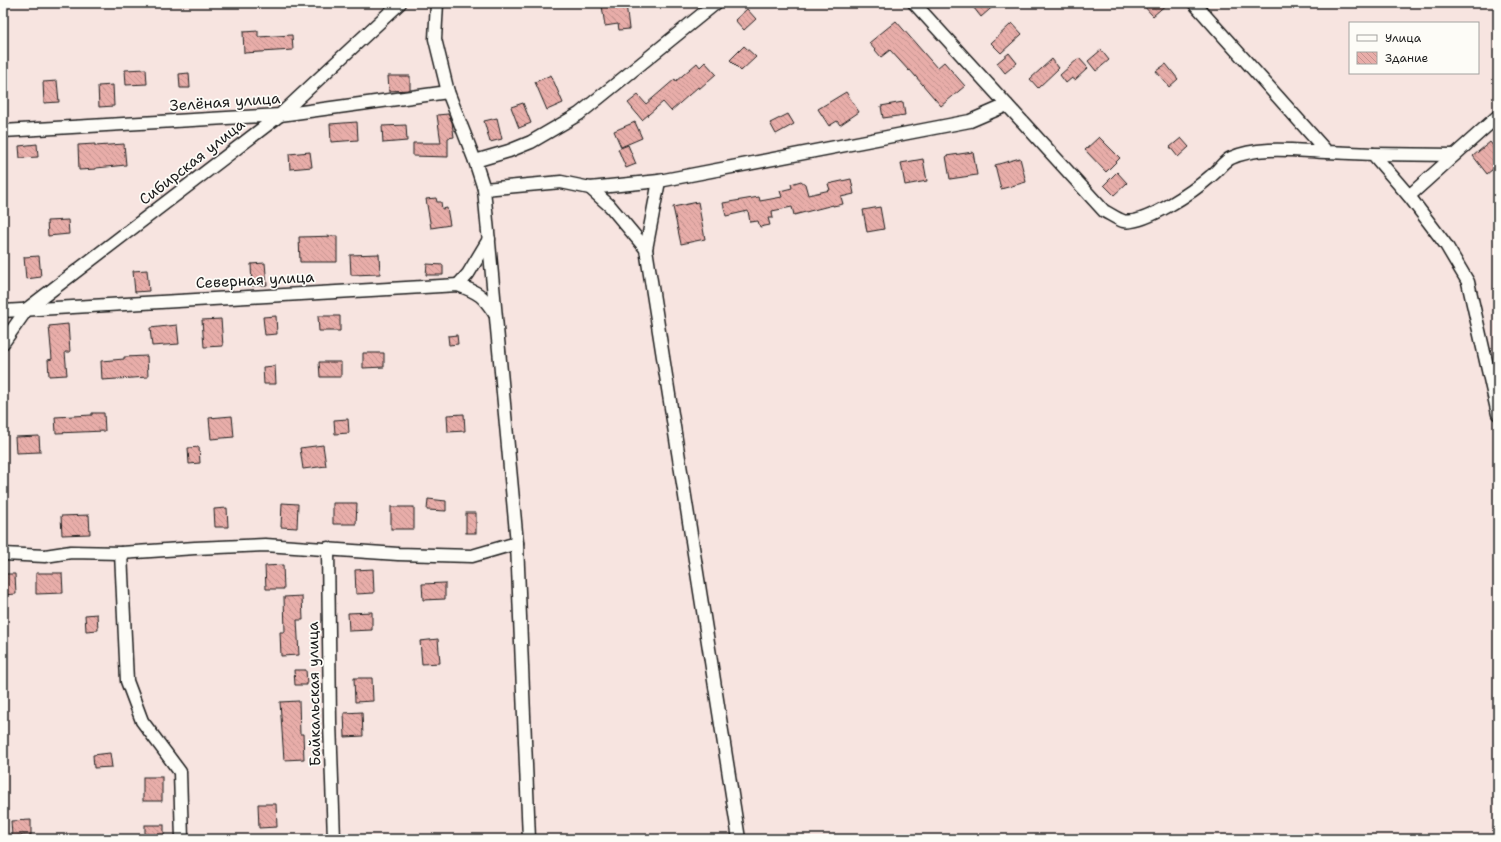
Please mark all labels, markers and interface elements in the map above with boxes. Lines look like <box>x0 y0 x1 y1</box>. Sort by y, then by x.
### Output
legend <box>1349 22 1479 74</box>
text: Улица <box>1385 30 1422 46</box>
text: Здание <box>1385 50 1429 66</box>
street label: Зелёная улица <box>169 88 282 116</box>
street label: Сибирская улица <box>135 114 249 210</box>
street label: Северная улица <box>195 267 315 293</box>
street label: Байкальская улица <box>303 621 325 767</box>

